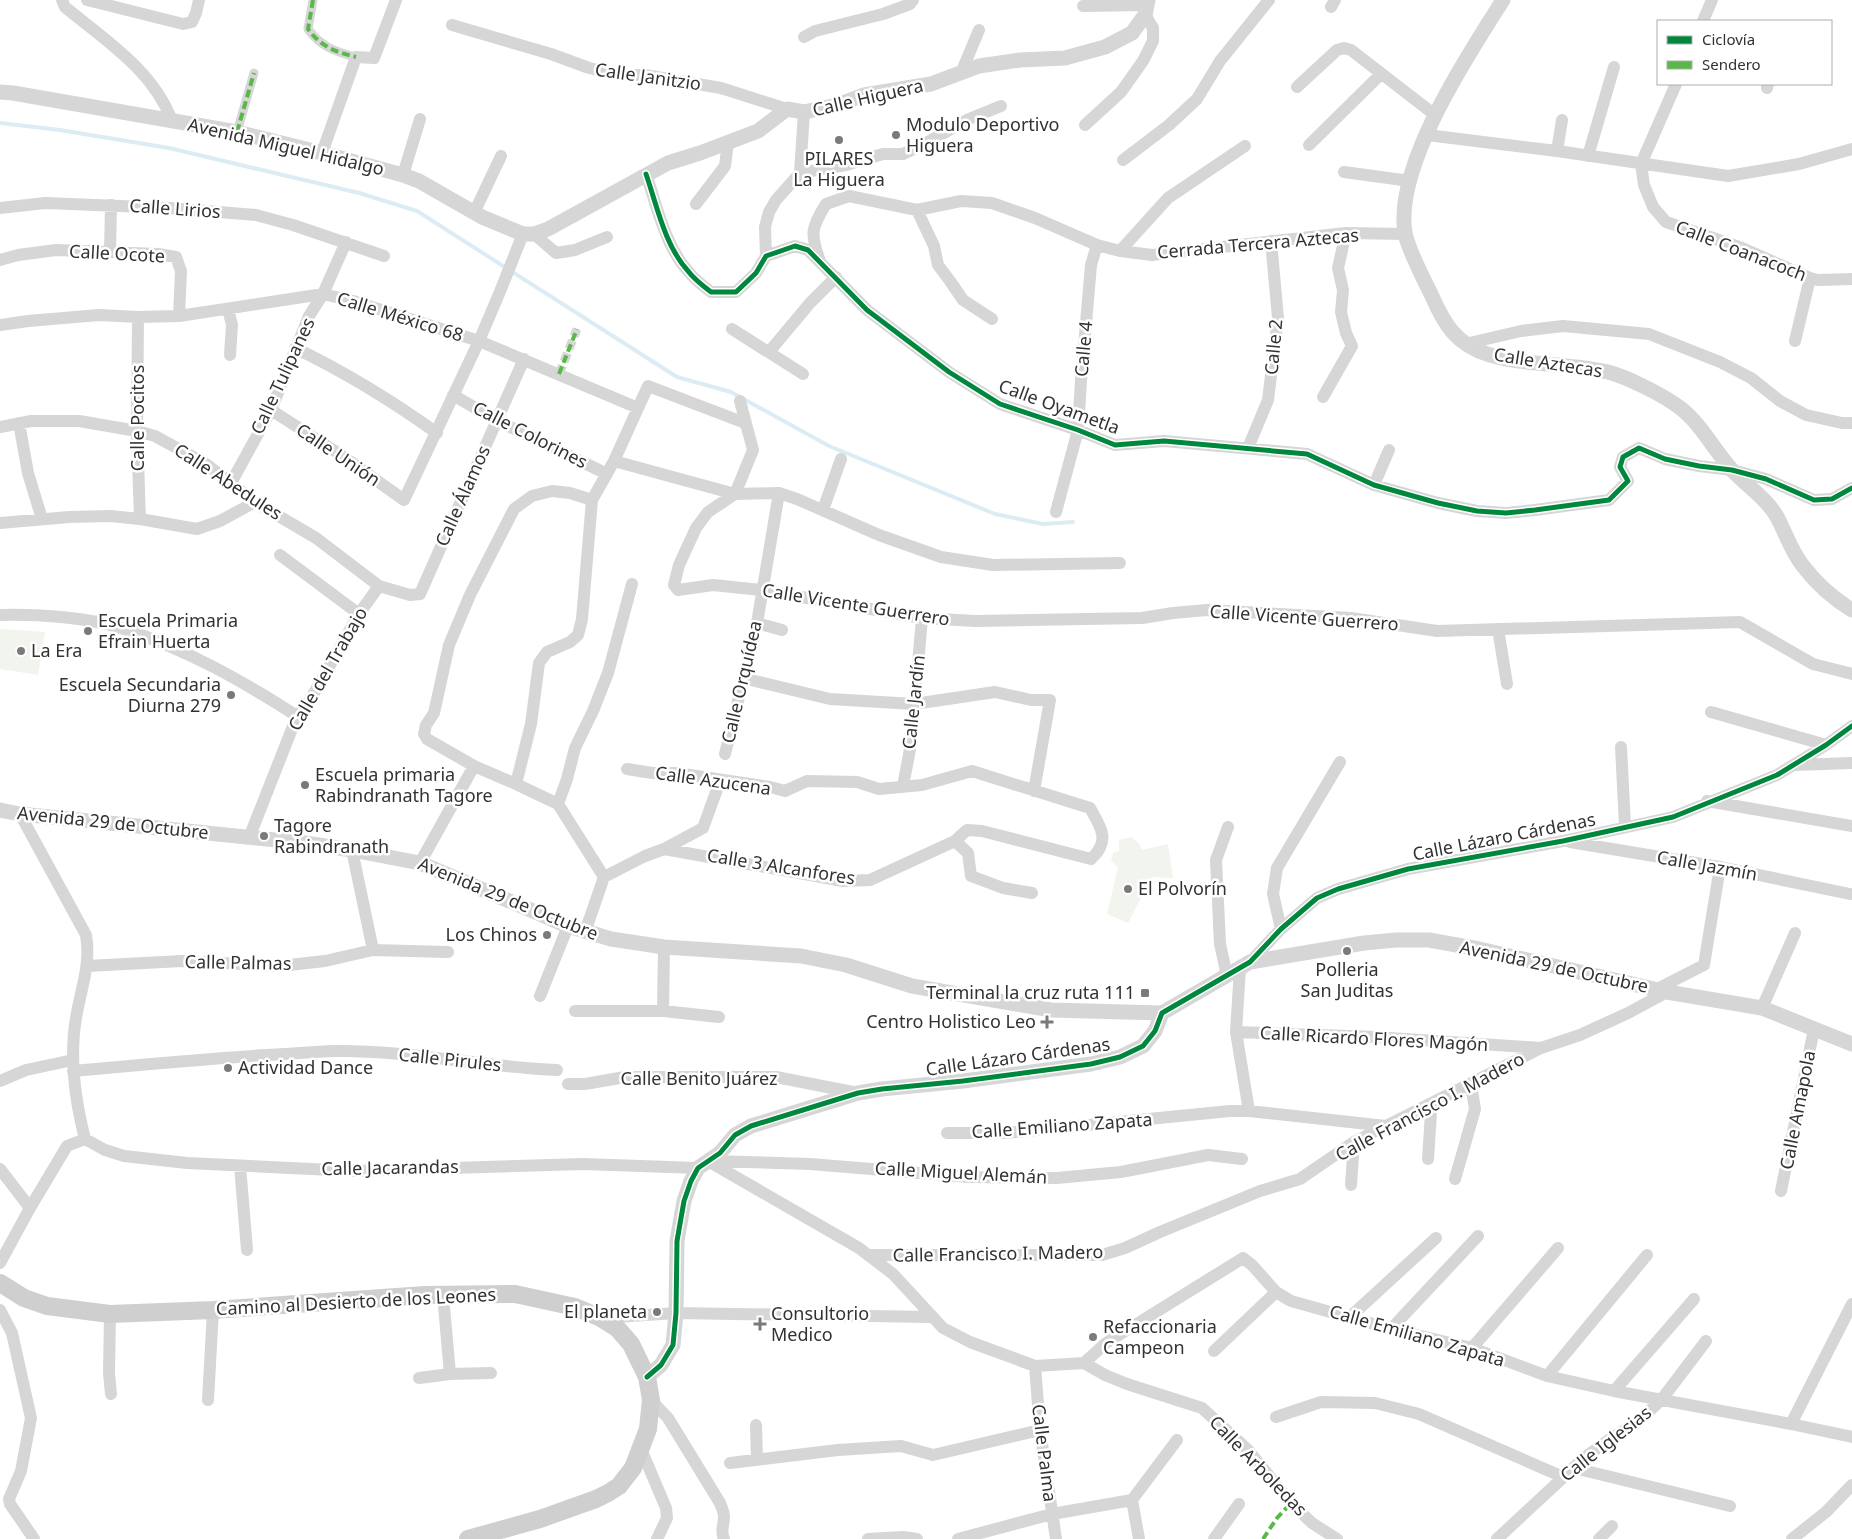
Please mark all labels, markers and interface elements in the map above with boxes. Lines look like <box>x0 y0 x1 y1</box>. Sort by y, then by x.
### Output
legend <box>1657 20 1832 85</box>
text: Ciclovía <box>1702 29 1755 49</box>
text: Sendero <box>1702 54 1761 74</box>
street label: Calle Janitzio <box>594 57 703 95</box>
street label: Calle Higuera <box>810 73 926 121</box>
street label: Avenida Miguel Hidalgo <box>186 112 387 180</box>
place label: Modulo Deportivo Higuera <box>906 112 1060 157</box>
marker: Modulo Deportivo Higuera <box>890 129 902 141</box>
marker: PILARES La Higuera <box>833 134 845 146</box>
place label: PILARES La Higuera <box>793 146 885 191</box>
street label: Calle Lirios <box>129 193 221 223</box>
street label: Calle Coanacoch <box>1672 214 1810 286</box>
street label: Cerrada Tercera Aztecas <box>1156 222 1360 264</box>
street label: Calle Ocote <box>69 239 166 267</box>
street label: Calle México 68 <box>334 285 466 347</box>
street label: Calle Tulipanes <box>245 313 320 438</box>
street label: Calle 2 <box>1259 318 1287 376</box>
street label: Calle 4 <box>1069 320 1097 378</box>
street label: Calle Aztecas <box>1492 342 1604 382</box>
street label: Calle Pocitos <box>125 365 149 471</box>
street label: Calle Oyametla <box>995 373 1123 439</box>
street label: Calle Colorines <box>469 395 592 473</box>
street label: Calle Unión <box>292 417 385 491</box>
street label: Calle Abedules <box>170 437 287 525</box>
street label: Calle Álamos <box>429 441 495 550</box>
street label: Calle Vicente Guerrero <box>761 577 952 631</box>
street label: Calle Vicente Guerrero <box>1209 598 1399 636</box>
street label: Calle del Trabajo <box>282 602 372 735</box>
place label: Escuela Primaria Efrain Huerta <box>98 608 238 653</box>
street label: Calle Orquídea <box>715 618 767 745</box>
marker: Escuela Primaria Efrain Huerta <box>82 625 94 637</box>
place label: La Era <box>31 638 82 662</box>
marker: La Era <box>15 645 27 657</box>
street label: Calle Jardín <box>896 654 930 750</box>
place label: Escuela Secundaria Diurna 279 <box>59 672 221 717</box>
marker: Escuela Secundaria Diurna 279 <box>225 689 237 701</box>
street label: Calle Azucena <box>654 760 773 800</box>
place label: Escuela primaria Rabindranath Tagore <box>315 762 493 807</box>
marker: Escuela primaria Rabindranath Tagore <box>299 779 311 791</box>
street label: Avenida 29 de Octubre <box>16 800 210 844</box>
street label: Calle Lázaro Cárdenas <box>1410 806 1597 866</box>
place label: Tagore Rabindranath <box>274 813 389 858</box>
marker: Tagore Rabindranath <box>258 830 270 842</box>
street label: Calle 3 Alcanfores <box>705 842 857 890</box>
street label: Calle Jazmín <box>1655 844 1759 886</box>
street label: Avenida 29 de Octubre <box>415 851 602 945</box>
place label: El Polvorín <box>1138 876 1227 900</box>
marker: El Polvorín <box>1122 883 1134 895</box>
place label: Los Chinos <box>446 922 537 946</box>
marker: Los Chinos <box>541 929 553 941</box>
street label: Avenida 29 de Octubre <box>1458 934 1651 998</box>
marker: Polleria San Juditas <box>1341 945 1353 957</box>
street label: Calle Palmas <box>184 949 292 975</box>
place label: Polleria San Juditas <box>1301 957 1393 1002</box>
place label: Terminal la cruz ruta 111 <box>926 980 1135 1004</box>
marker: Terminal la cruz ruta 111 <box>1139 987 1151 999</box>
place label: Centro Holistico Leo <box>866 1009 1036 1033</box>
marker: Centro Holistico Leo <box>1040 1015 1054 1029</box>
street label: Calle Ricardo Flores Magón <box>1259 1020 1489 1056</box>
street label: Calle Lázaro Cárdenas <box>924 1031 1112 1081</box>
street label: Calle Pirules <box>398 1042 503 1076</box>
street label: Calle Francisco I. Madero <box>1331 1046 1528 1166</box>
street label: Calle Amapola <box>1774 1048 1820 1171</box>
place label: Actividad Dance <box>238 1055 373 1079</box>
marker: Actividad Dance <box>222 1062 234 1074</box>
street label: Calle Benito Juárez <box>621 1066 777 1090</box>
street label: Calle Emiliano Zapata <box>971 1107 1153 1143</box>
street label: Calle Jacarandas <box>321 1154 459 1180</box>
street label: Calle Miguel Alemán <box>874 1156 1048 1189</box>
street label: Calle Francisco I. Madero <box>893 1239 1103 1267</box>
street label: Camino al Desierto de los Leones <box>215 1282 497 1320</box>
place label: El planeta <box>564 1299 647 1323</box>
street label: Calle Emiliano Zapata <box>1327 1299 1508 1372</box>
place label: Consultorio Medico <box>771 1301 869 1346</box>
marker: El planeta <box>651 1306 663 1318</box>
place label: Refaccionaria Campeon <box>1103 1314 1217 1359</box>
marker: Consultorio Medico <box>753 1317 767 1331</box>
marker: Refaccionaria Campeon <box>1087 1331 1099 1343</box>
street label: Calle Iglesias <box>1555 1400 1656 1486</box>
street label: Calle Palma <box>1027 1403 1063 1503</box>
street label: Calle Arboledas <box>1205 1410 1313 1521</box>

